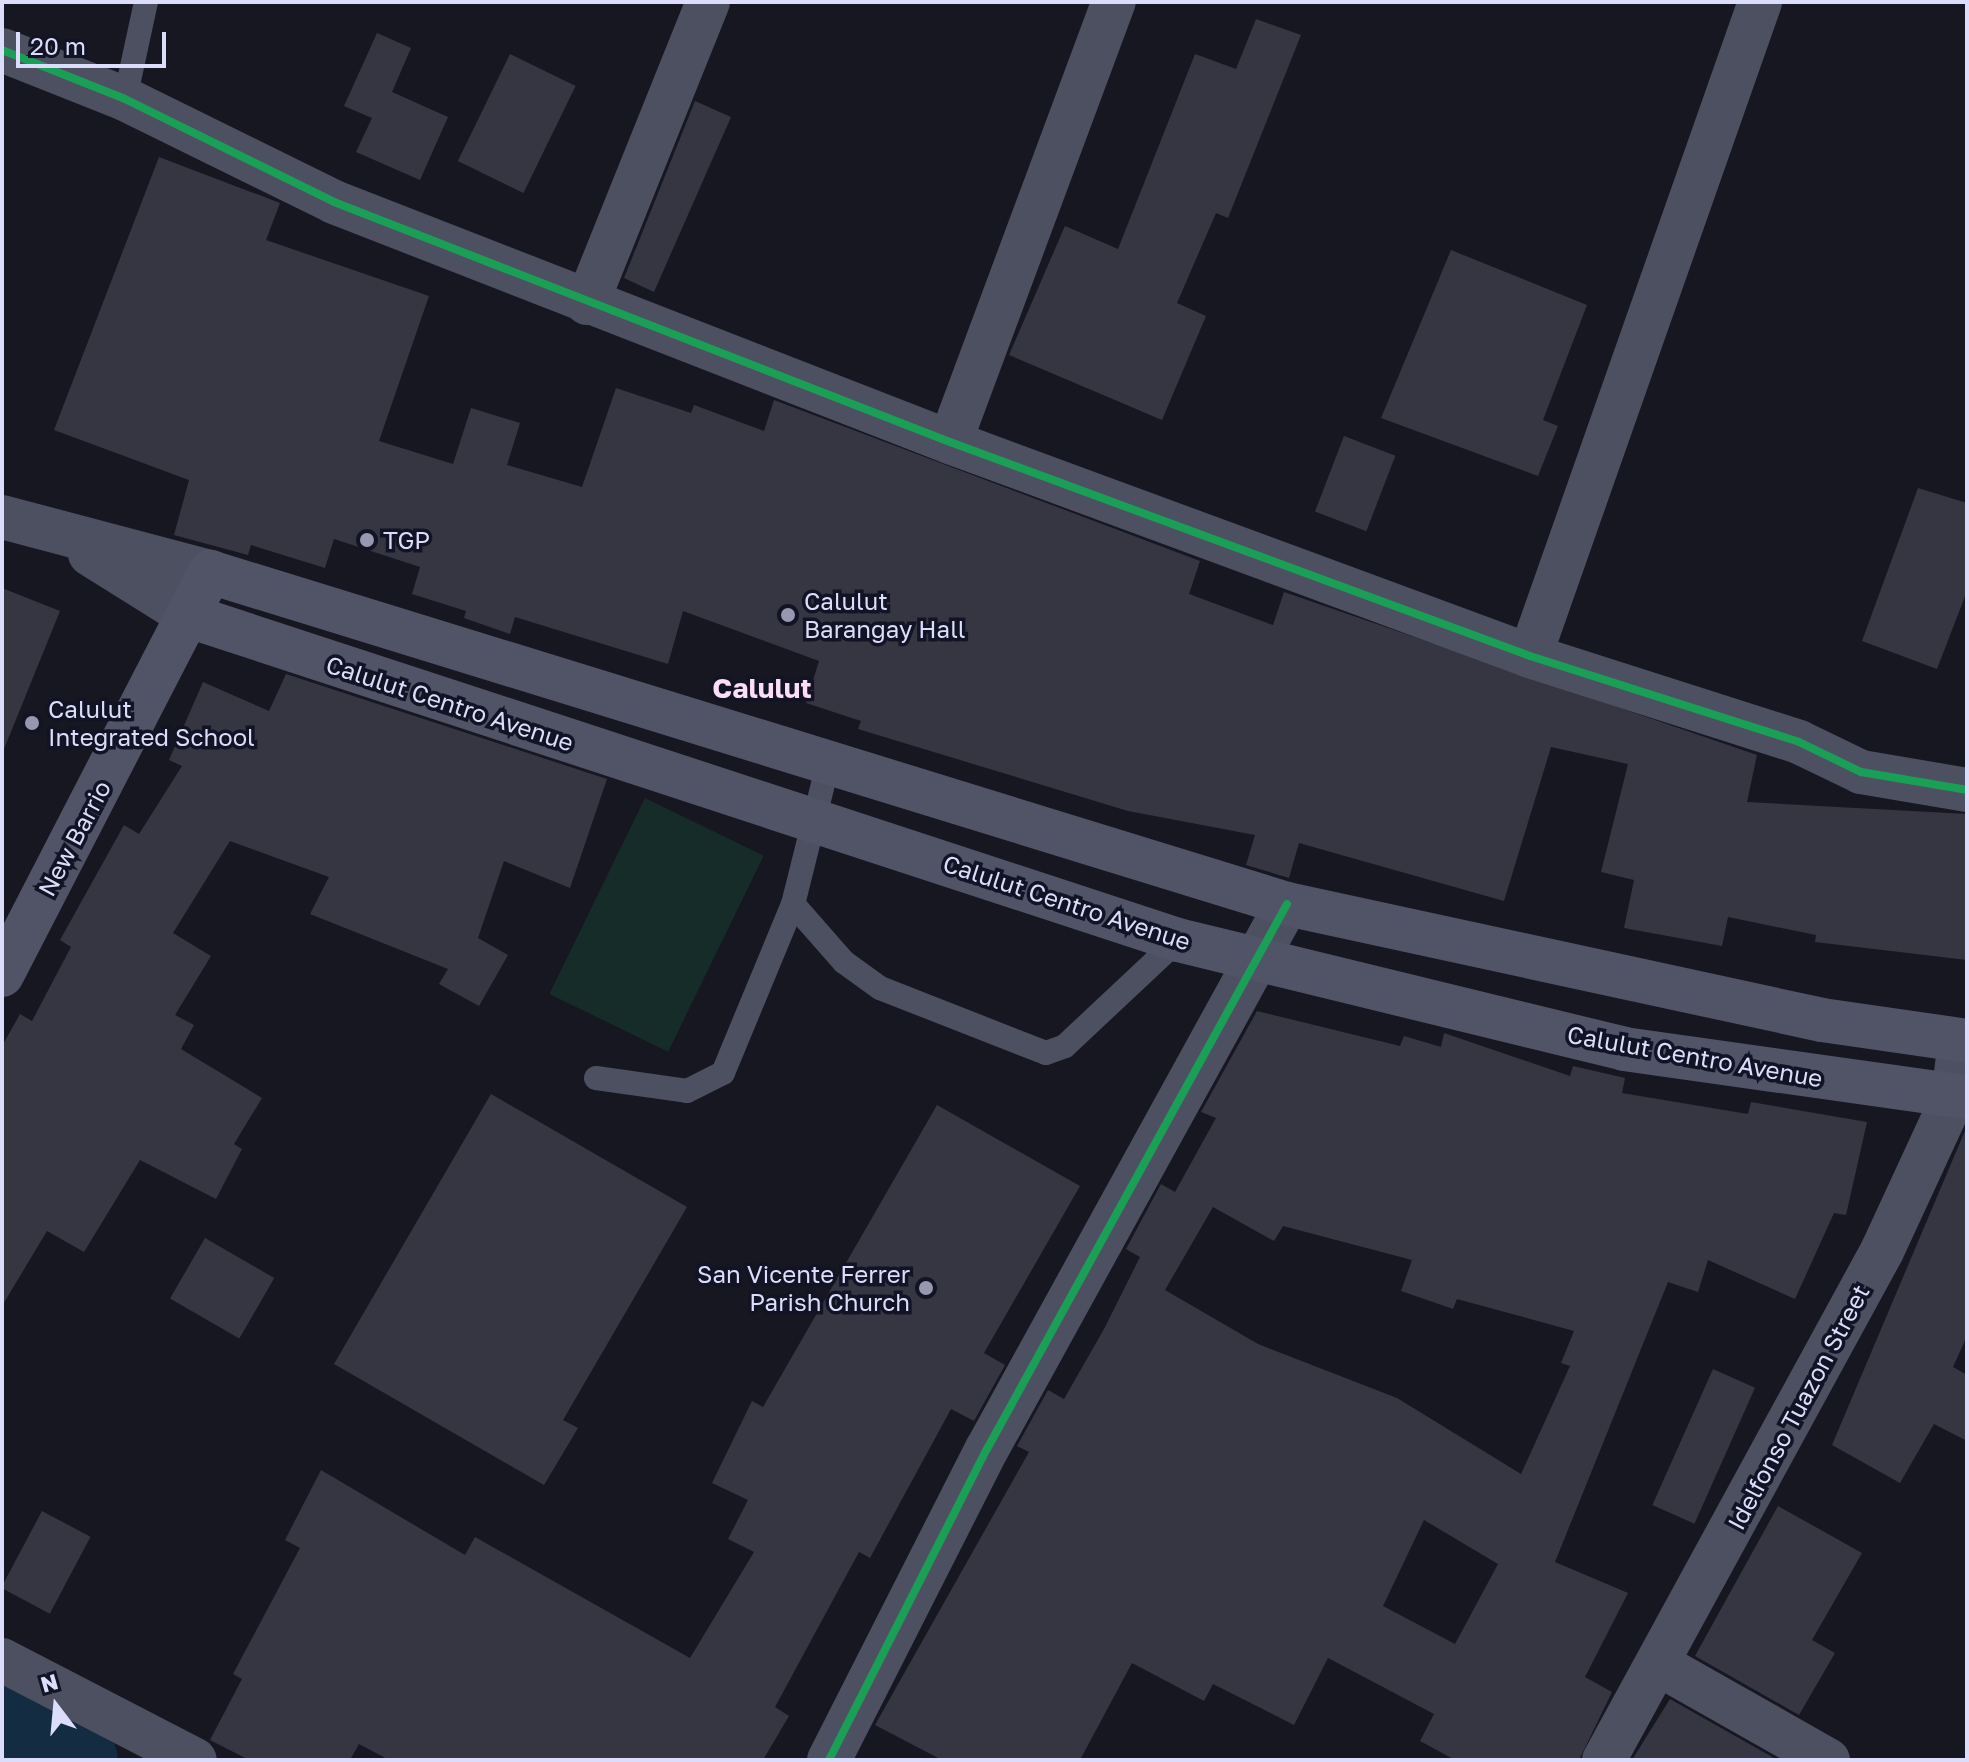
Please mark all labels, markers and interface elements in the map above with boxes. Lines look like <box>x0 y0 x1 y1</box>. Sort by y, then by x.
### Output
scale bar <box>20 16 170 66</box>
text: 20 m <box>30 31 86 60</box>
place label: TGP <box>383 526 430 554</box>
marker: TGP <box>358 531 376 549</box>
place label: Calulut Barangay Hall <box>804 587 966 643</box>
marker: Calulut Barangay Hall <box>779 606 797 624</box>
street label: Calulut Centro Avenue <box>323 649 577 757</box>
district label: Calulut <box>712 671 812 705</box>
place label: Calulut Integrated School <box>48 695 255 751</box>
marker: Calulut Integrated School <box>23 714 41 732</box>
street label: New Barrio <box>32 775 116 901</box>
street label: Calulut Centro Avenue <box>940 848 1194 956</box>
street label: Calulut Centro Avenue <box>1565 1019 1825 1093</box>
place label: San Vicente Ferrer Parish Church <box>697 1260 910 1316</box>
marker: San Vicente Ferrer Parish Church <box>917 1279 935 1297</box>
street label: Idelfonso Tuazon Street <box>1721 1280 1875 1534</box>
north arrow <box>16 1666 96 1746</box>
text: N <box>37 1667 61 1698</box>

